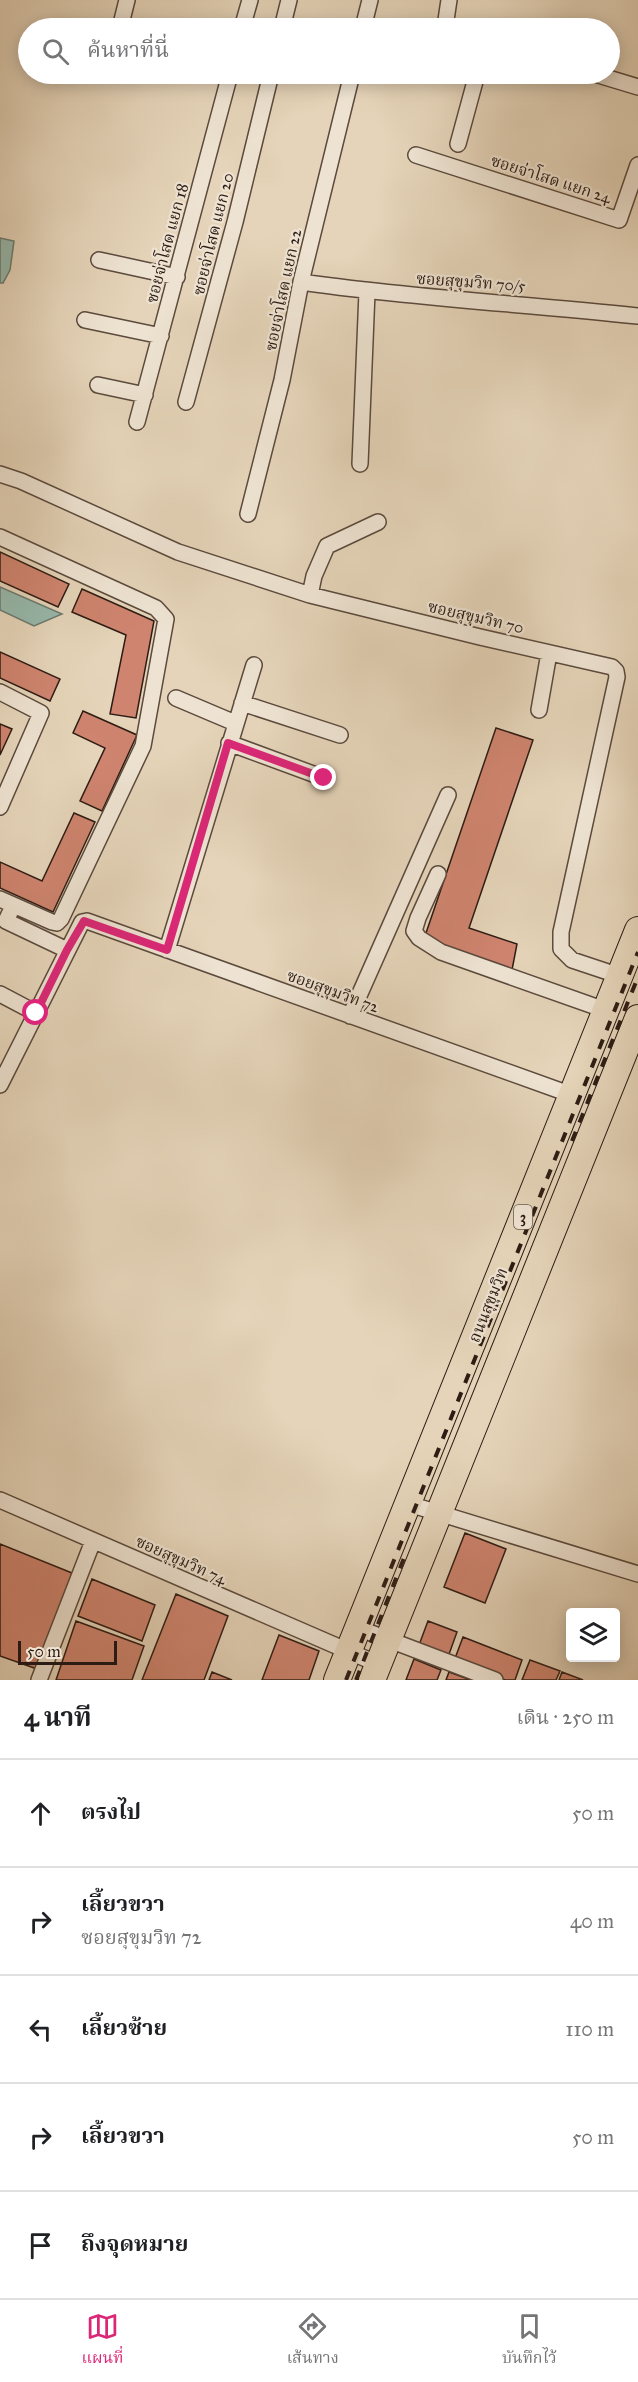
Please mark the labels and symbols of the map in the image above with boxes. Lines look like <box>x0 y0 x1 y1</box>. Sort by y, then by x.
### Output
street label: ซอยจ่าโสด แยก 24 <box>489 150 615 208</box>
street label: ซอยจ่าโสด แยก 20 <box>188 171 237 297</box>
street label: ซอยจ่าโสด แยก 18 <box>141 181 192 305</box>
street label: ซอยจ่าโสด แยก 22 <box>260 227 305 353</box>
street label: ซอยสุขุมวิท 70/5 <box>416 269 527 297</box>
street label: ซอยสุขุมวิท 70 <box>426 597 526 639</box>
route end <box>310 764 336 790</box>
street label: ซอยสุขุมวิท 72 <box>284 966 382 1018</box>
route start <box>22 999 48 1025</box>
road number: 3 <box>514 1205 532 1229</box>
street label: ถนนสุขุมวิท <box>464 1265 513 1346</box>
street label: ซอยสุขุมวิท 74 <box>132 1532 230 1591</box>
scale bar <box>18 1638 117 1666</box>

